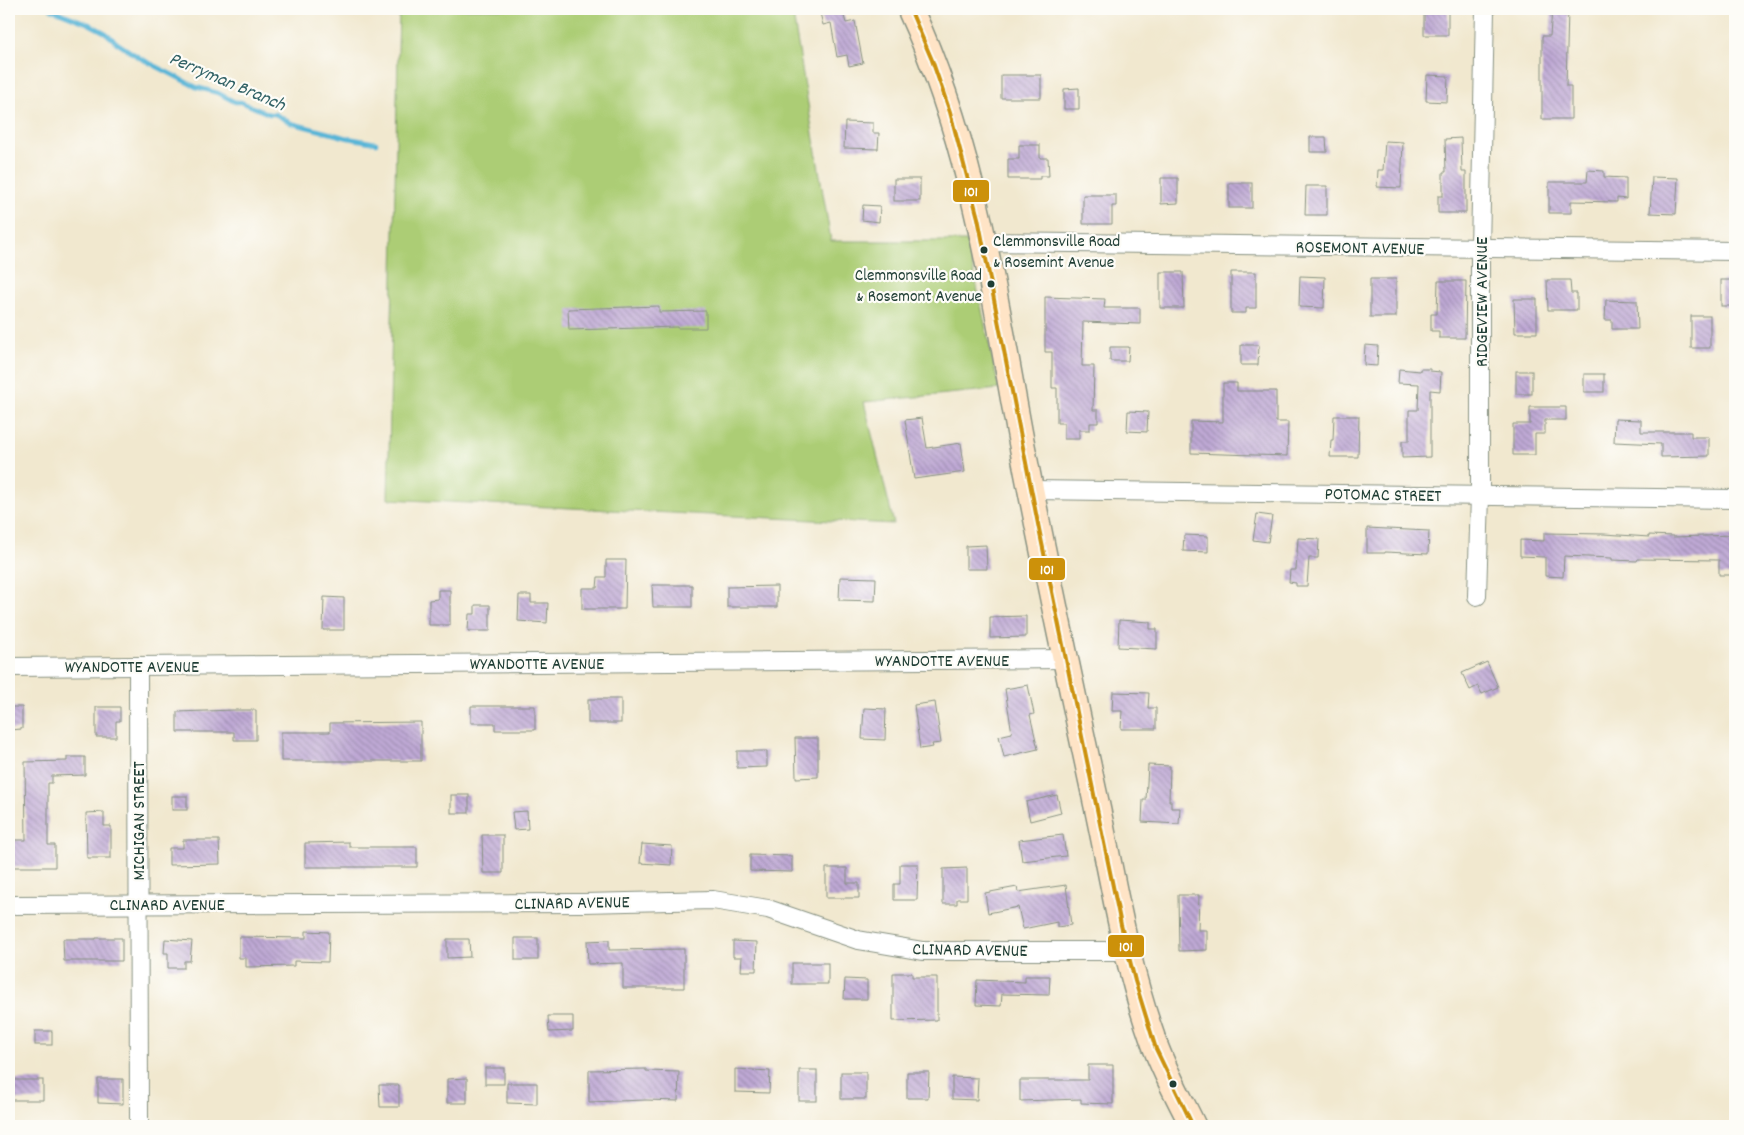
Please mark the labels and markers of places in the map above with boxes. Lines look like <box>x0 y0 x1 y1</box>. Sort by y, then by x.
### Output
place label: Clemmonsville Road & Rosemint Avenue <box>993 231 1120 276</box>
marker: Clemmonsville Road & Rosemint Avenue <box>979 245 989 255</box>
place label: Clemmonsville Road & Rosemont Avenue <box>855 265 982 310</box>
marker: Clemmonsville Road & Rosemont Avenue <box>986 279 996 289</box>
unlabelled marker <box>1168 1079 1178 1089</box>

